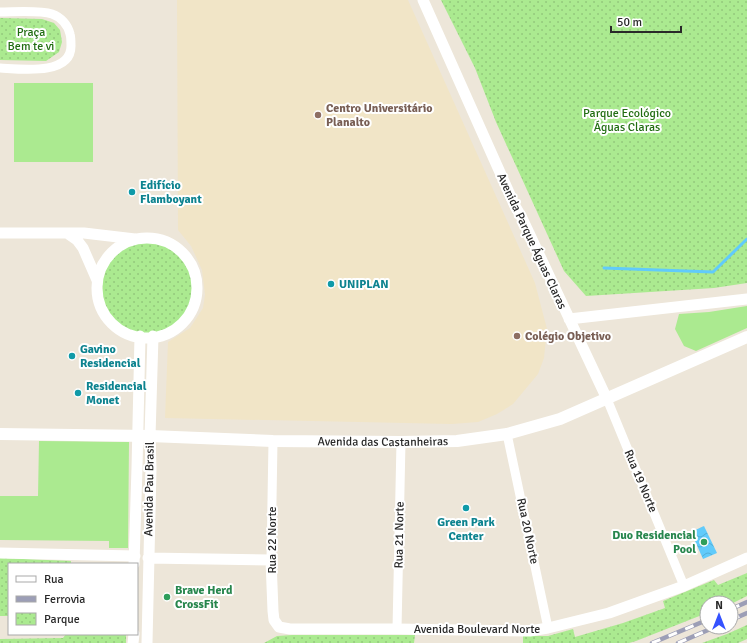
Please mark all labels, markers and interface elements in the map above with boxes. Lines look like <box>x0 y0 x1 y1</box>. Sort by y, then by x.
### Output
scale bar <box>611 8 681 34</box>
text: 50 m <box>617 15 642 30</box>
park label: Praça Bem te vi <box>8 25 54 54</box>
place label: Centro Universitário Planalto <box>326 101 433 130</box>
park label: Parque Ecológico Águas Claras <box>583 106 671 135</box>
marker: Centro Universitário Planalto <box>313 110 323 120</box>
street label: Avenida Parque Águas Claras <box>493 171 570 312</box>
place label: Edifício Flamboyant <box>140 178 202 207</box>
marker: Edifício Flamboyant <box>127 187 137 197</box>
place label: UNIPLAN <box>339 277 389 292</box>
marker: UNIPLAN <box>326 279 336 289</box>
place label: Colégio Objetivo <box>525 329 611 344</box>
marker: Colégio Objetivo <box>512 331 522 341</box>
place label: Gavino Residencial <box>80 342 141 371</box>
marker: Gavino Residencial <box>67 351 77 361</box>
place label: Residencial Monet <box>86 379 147 408</box>
marker: Residencial Monet <box>73 388 83 398</box>
street label: Avenida das Castanheiras <box>317 434 448 450</box>
street label: Avenida Pau Brasil <box>141 441 158 536</box>
street label: Rua 19 Norte <box>621 447 661 515</box>
street label: Rua 20 Norte <box>513 497 542 565</box>
street label: Rua 21 Norte <box>391 501 408 569</box>
marker: Green Park Center <box>461 503 471 513</box>
street label: Rua 22 Norte <box>265 507 280 574</box>
place label: Green Park Center <box>437 515 496 544</box>
place label: Duo Residencial Pool <box>612 528 696 557</box>
marker: Duo Residencial Pool <box>699 537 709 547</box>
legend <box>8 563 138 635</box>
text: Rua <box>44 572 64 587</box>
place label: Brave Herd CrossFit <box>175 583 233 612</box>
text: Ferrovia <box>44 592 85 607</box>
marker: Brave Herd CrossFit <box>162 592 172 602</box>
north arrow <box>699 595 739 635</box>
text: N <box>715 599 723 612</box>
text: Parque <box>44 612 80 627</box>
street label: Avenida Boulevard Norte <box>414 622 540 637</box>

